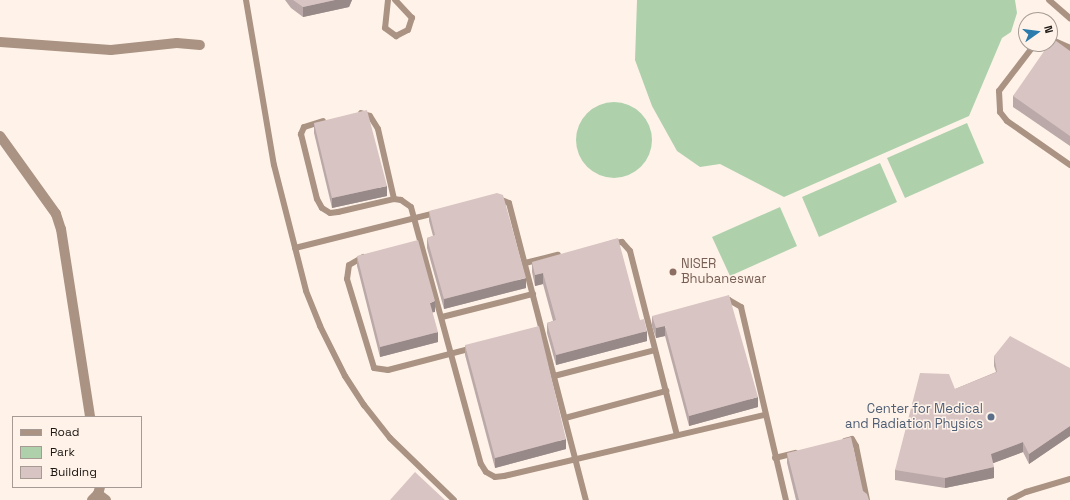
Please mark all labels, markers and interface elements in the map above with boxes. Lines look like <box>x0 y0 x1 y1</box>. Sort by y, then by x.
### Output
north arrow <box>1018 12 1058 52</box>
text: N <box>1041 24 1056 35</box>
place label: NISER Bhubaneswar <box>681 257 766 288</box>
marker: NISER Bhubaneswar <box>668 267 678 277</box>
place label: Center for Medical and Radiation Physics <box>845 402 983 433</box>
marker: Center for Medical and Radiation Physics <box>986 412 996 422</box>
legend <box>12 416 142 488</box>
text: Road <box>50 424 79 440</box>
text: Park <box>50 444 75 460</box>
text: Building <box>50 464 97 480</box>

